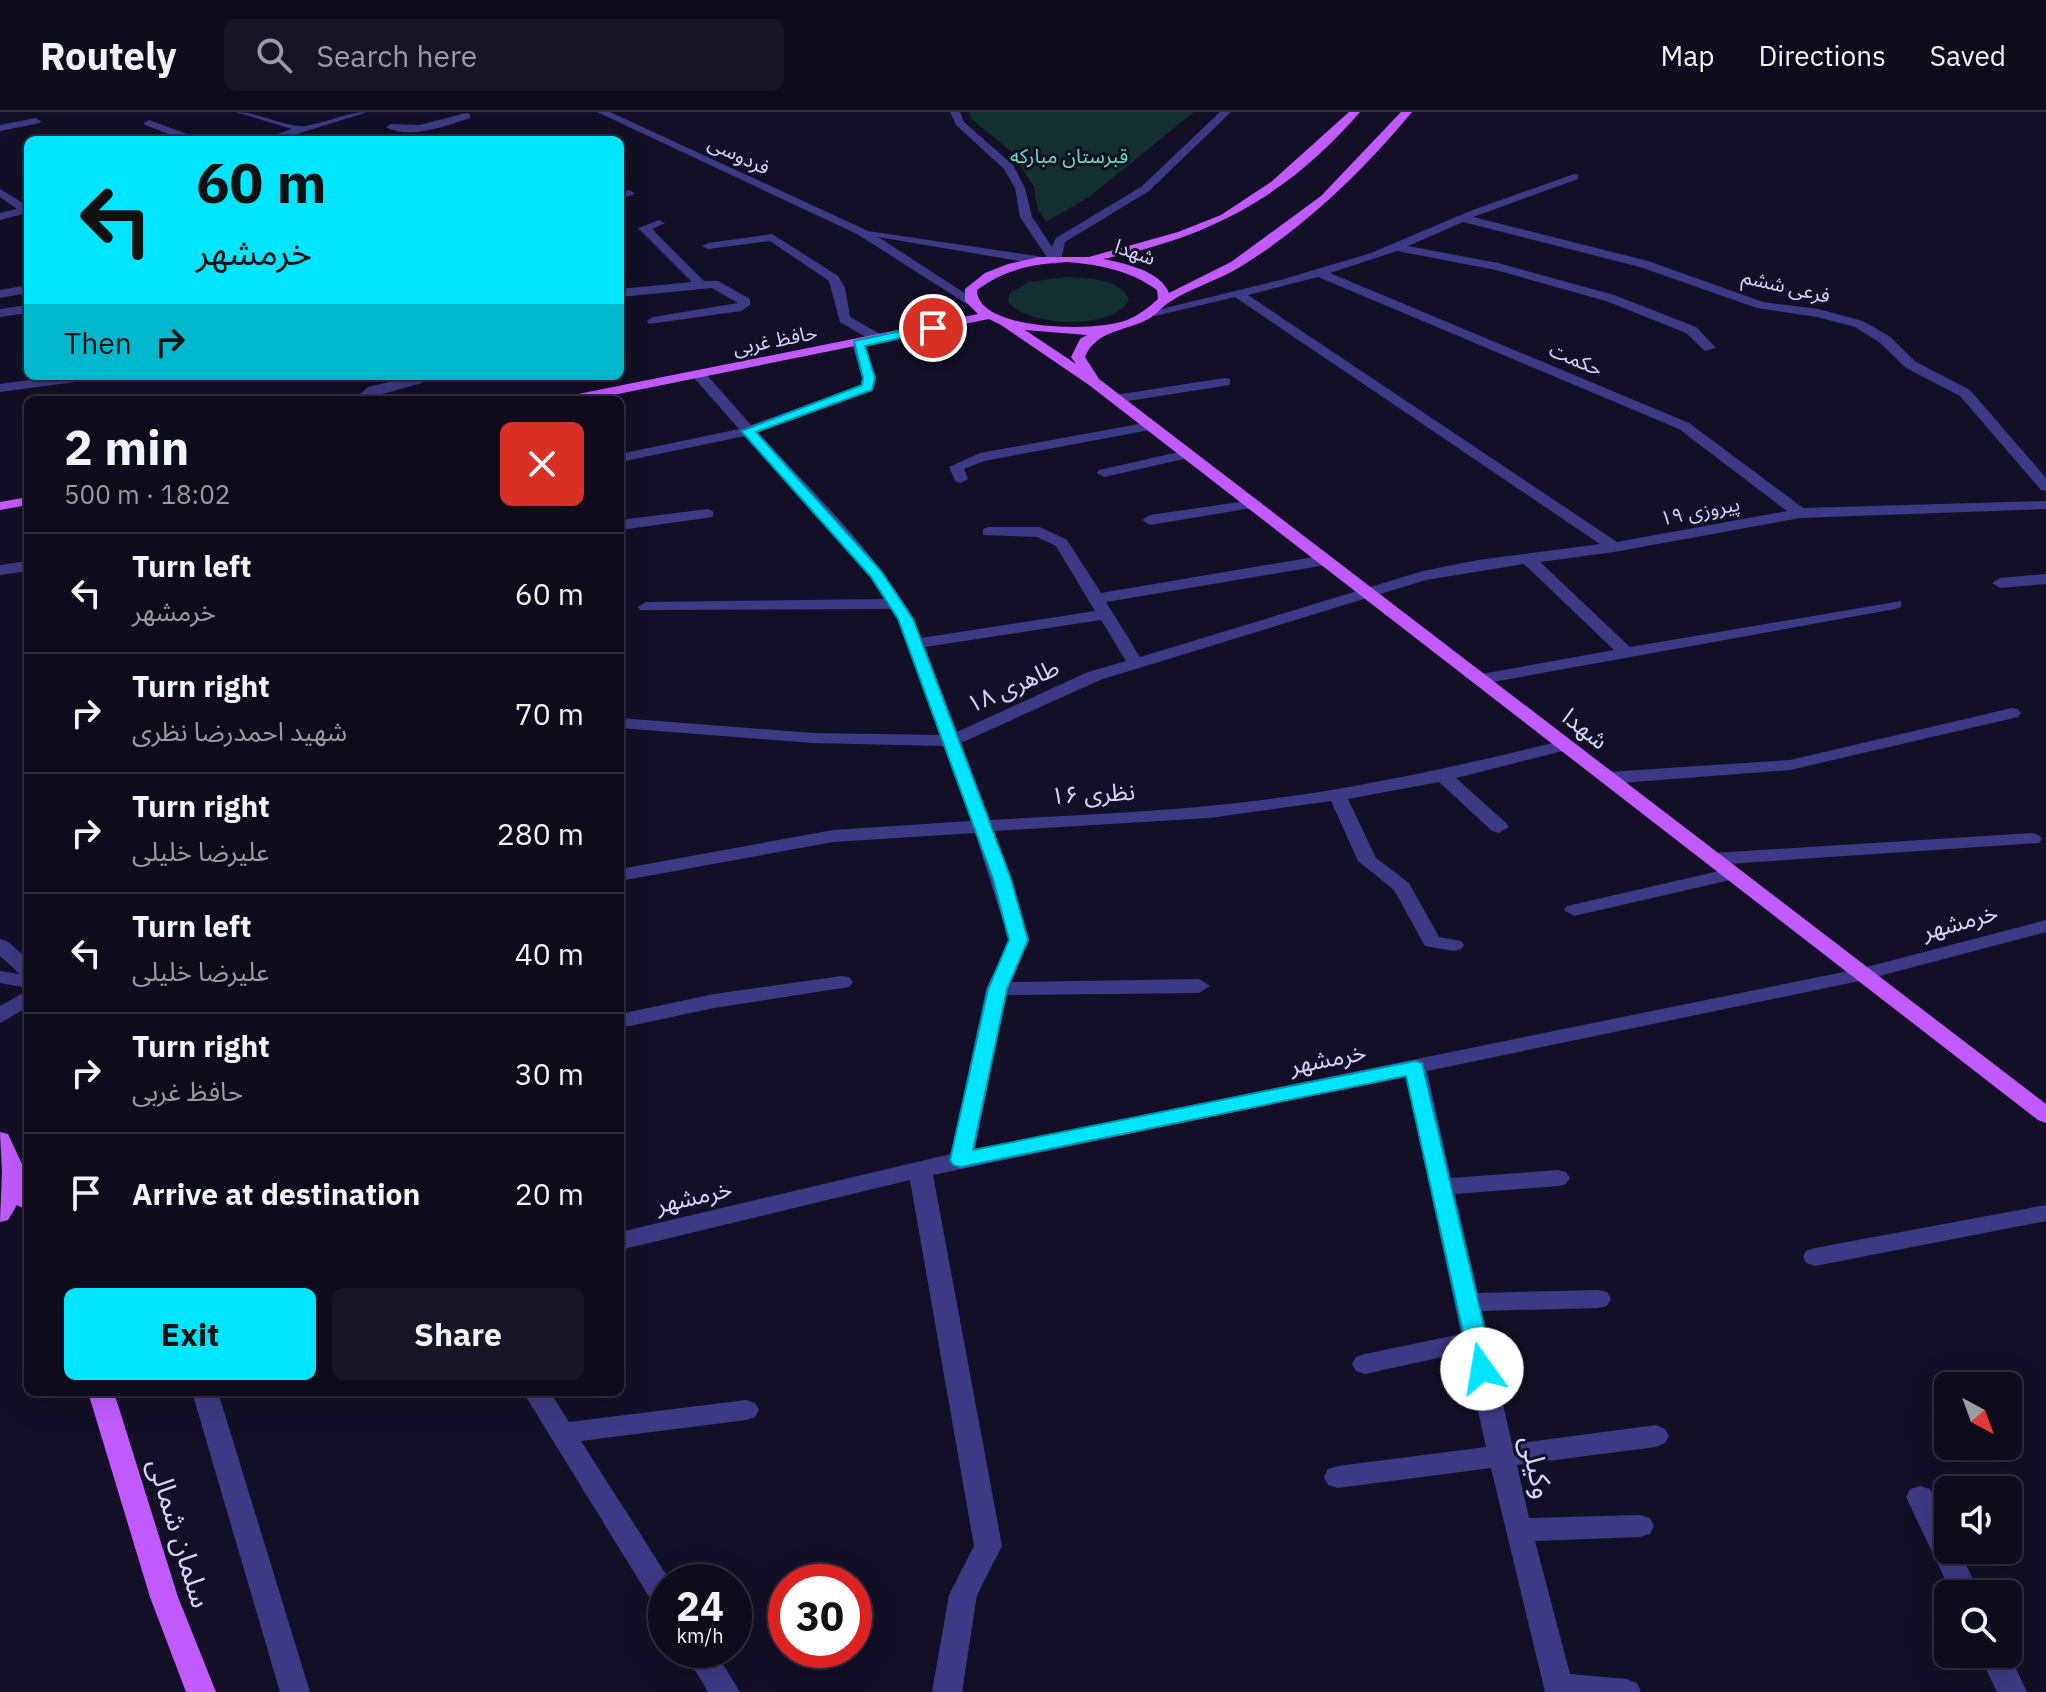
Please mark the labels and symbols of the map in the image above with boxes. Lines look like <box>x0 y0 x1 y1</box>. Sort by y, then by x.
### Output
street label: فردوسی <box>704 129 774 181</box>
park label: قبرستان مبارکه <box>1010 142 1128 169</box>
street label: شهدا <box>1111 232 1159 271</box>
street label: فرعی ششم <box>1739 262 1833 311</box>
pin <box>899 294 967 362</box>
street label: حافظ غربی <box>730 318 819 361</box>
street label: حکمت <box>1545 335 1607 382</box>
street label: پیروزی ۱۹ <box>1658 490 1742 532</box>
street label: طاهری ۱۸ <box>961 651 1064 720</box>
street label: شهدا <box>1556 700 1615 756</box>
street label: نظری ۱۶ <box>1050 775 1136 811</box>
street label: خرمشهر <box>1917 896 2001 947</box>
street label: خرمشهر <box>1286 1035 1369 1081</box>
street label: خرمشهر <box>652 1172 735 1221</box>
position arrow <box>1440 1327 1524 1411</box>
north arrow <box>1934 1372 2022 1460</box>
street label: وکیلی <box>1512 1432 1563 1502</box>
street label: سلمان شمالی <box>140 1453 221 1612</box>
speed limit sign: 30 <box>768 1564 872 1668</box>

